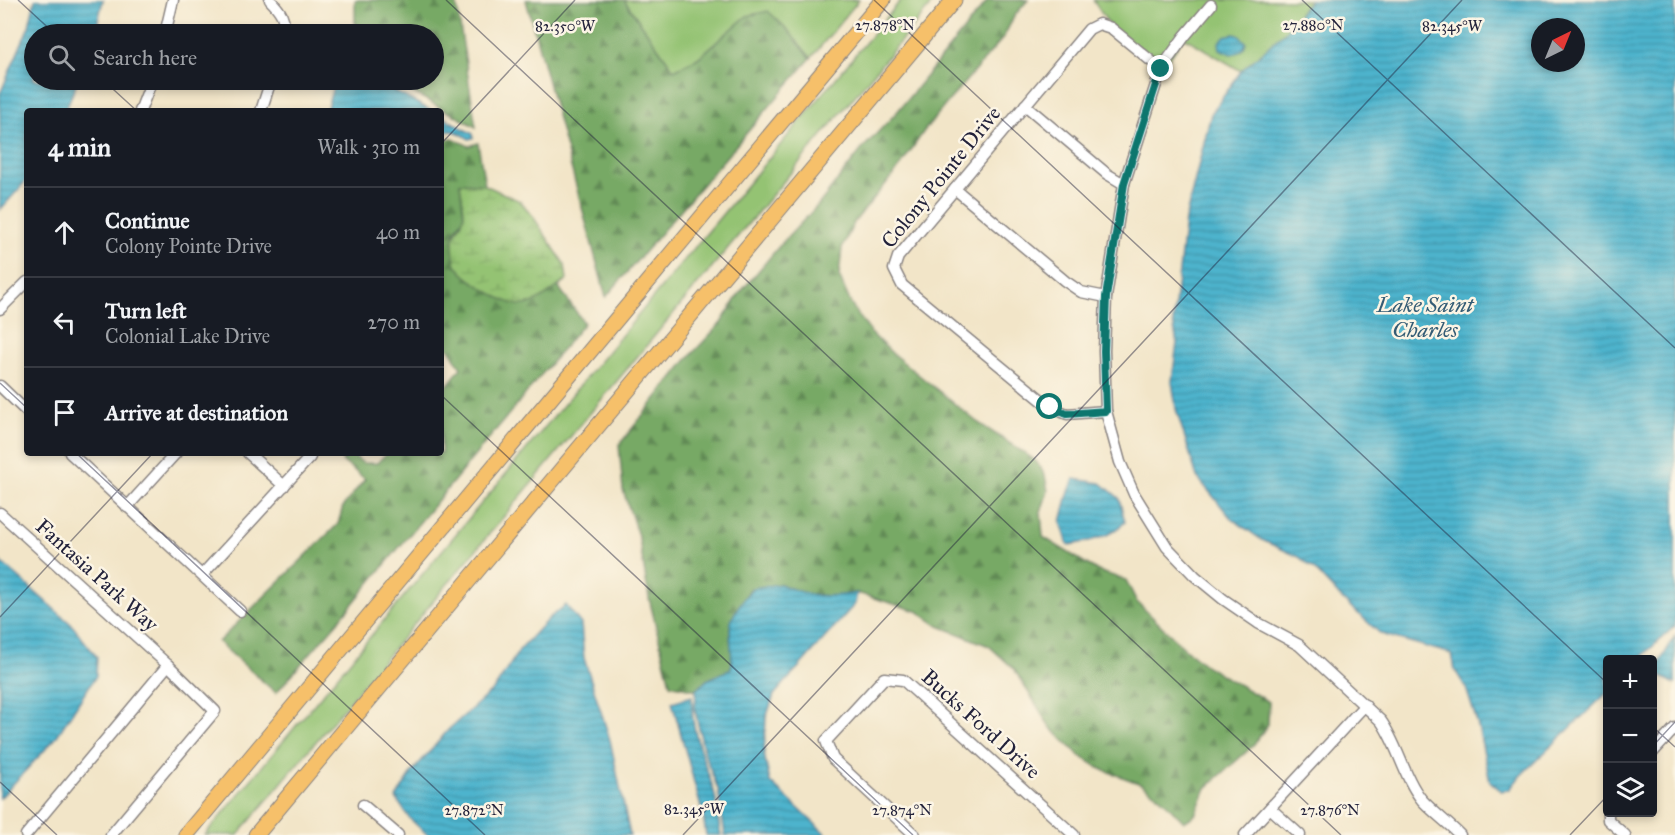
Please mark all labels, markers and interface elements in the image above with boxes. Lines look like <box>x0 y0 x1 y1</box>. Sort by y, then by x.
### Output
text: 27.878°N <box>855 16 915 34</box>
text: 27.880°N <box>1283 16 1344 34</box>
text: 82.350°W <box>535 17 596 35</box>
text: 82.345°W <box>1422 17 1483 35</box>
north arrow <box>1531 18 1585 72</box>
search box <box>24 24 444 90</box>
icon: search <box>45 41 78 74</box>
text: Search here <box>93 44 197 71</box>
route end <box>1147 55 1173 81</box>
street label: Colony Pointe Drive <box>876 101 1006 253</box>
text: 4 min <box>48 131 111 163</box>
text: Walk · 310 m <box>317 135 420 159</box>
text: Continue <box>105 207 190 234</box>
icon: ahead <box>48 216 81 249</box>
text: 40 m <box>376 220 420 244</box>
text: Colony Pointe Drive <box>105 234 272 258</box>
water label: Lake Saint Charles <box>1376 291 1475 343</box>
text: Turn left <box>105 297 187 324</box>
icon: left <box>48 306 81 339</box>
text: 270 m <box>367 310 420 334</box>
text: Colonial Lake Drive <box>105 324 270 348</box>
route start <box>1036 393 1062 419</box>
icon: arrive <box>48 396 81 429</box>
text: Arrive at destination <box>105 399 288 426</box>
street label: Fantasia Park Way <box>30 513 165 638</box>
map controls <box>1603 655 1657 817</box>
button: + <box>1603 655 1657 709</box>
street label: Bucks Ford Drive <box>916 664 1046 784</box>
button: − <box>1603 709 1657 763</box>
button: layers <box>1603 763 1657 817</box>
text: 82.345°W <box>664 800 725 818</box>
text: 27.872°N <box>444 801 504 819</box>
text: 27.874°N <box>872 801 932 819</box>
text: 27.876°N <box>1300 801 1360 819</box>

